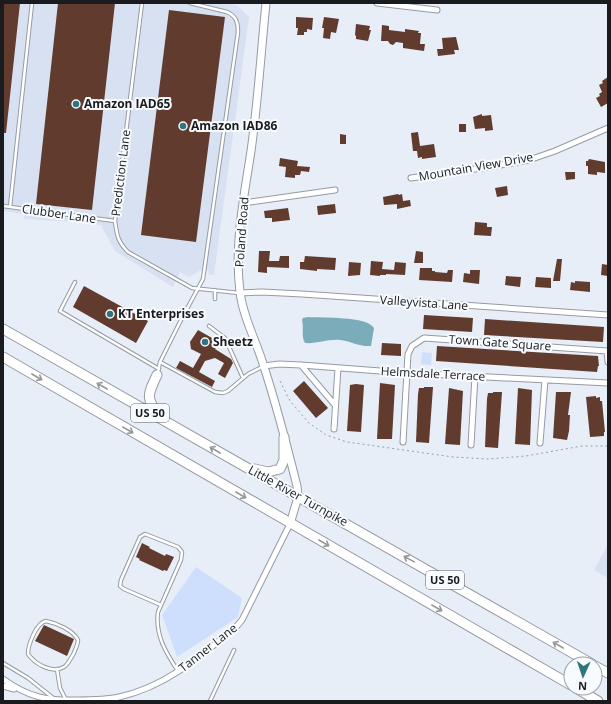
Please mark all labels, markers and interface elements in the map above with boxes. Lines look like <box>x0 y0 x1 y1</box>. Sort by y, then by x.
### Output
place label: Amazon IAD65 <box>84 95 171 112</box>
marker: Amazon IAD65 <box>71 99 81 109</box>
place label: Amazon IAD86 <box>191 117 278 134</box>
marker: Amazon IAD86 <box>178 121 188 131</box>
street label: Prediction Lane <box>107 128 134 217</box>
street label: Mountain View Drive <box>417 148 535 185</box>
street label: Poland Road <box>231 196 252 268</box>
street label: Clubber Lane <box>21 200 97 227</box>
street label: Valleyvista Lane <box>379 291 469 314</box>
place label: KT Enterprises <box>118 305 204 322</box>
marker: KT Enterprises <box>105 309 115 319</box>
street label: Town Gate Square <box>448 330 552 355</box>
place label: Sheetz <box>213 333 253 350</box>
marker: Sheetz <box>200 337 210 347</box>
street label: Helmsdale Terrace <box>380 362 486 385</box>
one-way arrow <box>31 373 43 381</box>
one-way arrow <box>96 381 108 389</box>
road number: US 50 <box>131 404 169 422</box>
one-way arrow <box>122 426 134 434</box>
one-way arrow <box>209 445 221 453</box>
street label: Little River Turnpike <box>245 461 351 530</box>
one-way arrow <box>234 492 246 500</box>
one-way arrow <box>318 540 330 548</box>
one-way arrow <box>403 555 415 563</box>
road number: US 50 <box>426 571 464 589</box>
one-way arrow <box>430 604 442 612</box>
street label: Tanner Lane <box>175 619 241 676</box>
one-way arrow <box>552 640 564 648</box>
north arrow <box>563 656 603 696</box>
text: N <box>578 679 587 694</box>

